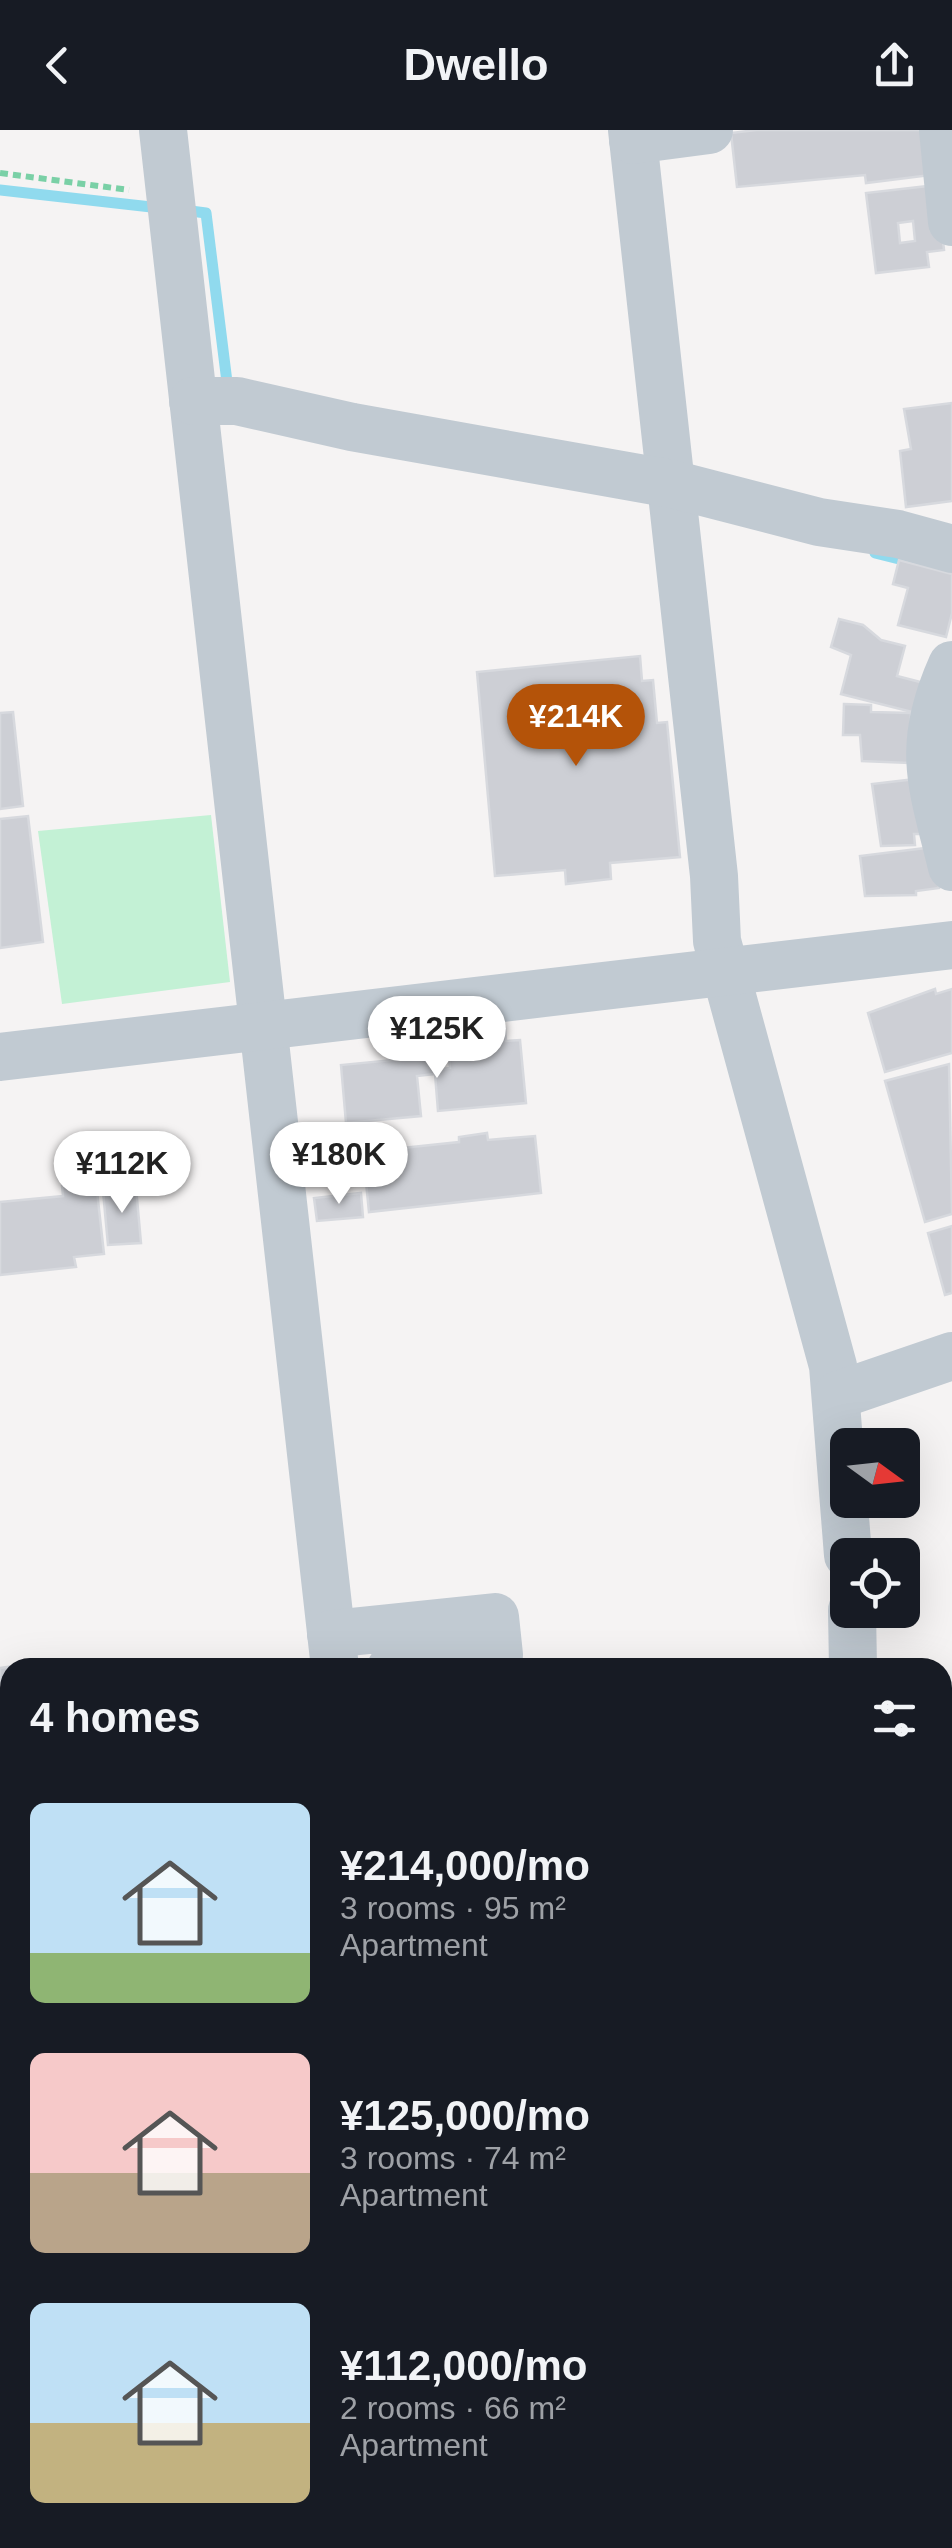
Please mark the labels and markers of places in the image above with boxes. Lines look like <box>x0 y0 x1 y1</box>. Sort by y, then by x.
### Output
pin: ¥214K <box>506 684 646 769</box>
pin: ¥125K <box>367 996 507 1081</box>
pin: ¥180K <box>269 1122 409 1207</box>
pin: ¥112K <box>52 1131 192 1216</box>

